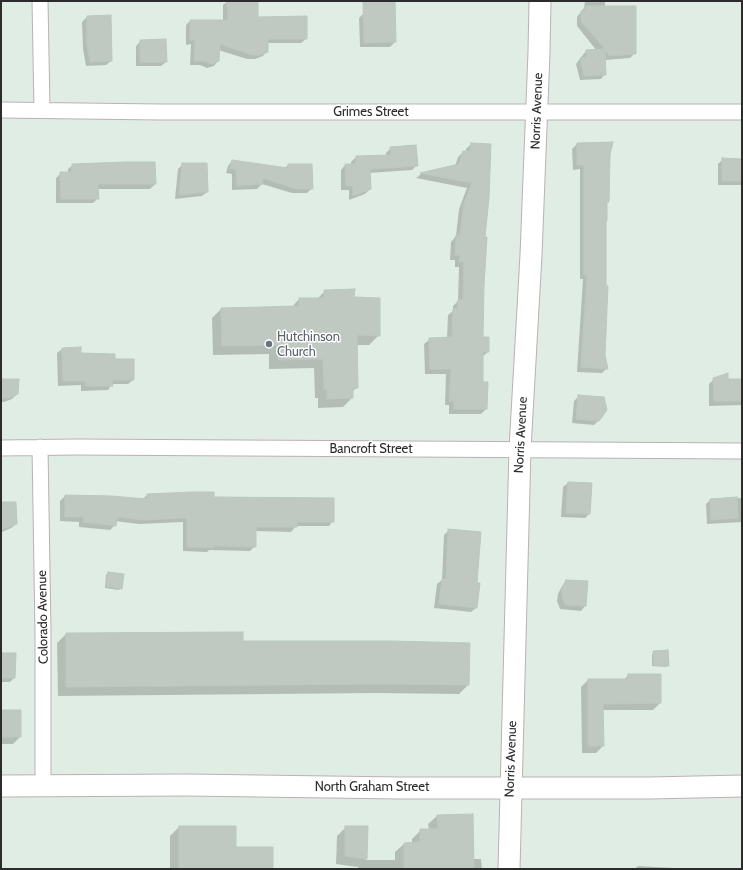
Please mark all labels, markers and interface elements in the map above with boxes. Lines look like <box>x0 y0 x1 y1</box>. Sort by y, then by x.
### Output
street label: Norris Avenue <box>528 72 546 150</box>
street label: Grimes Street <box>333 104 409 120</box>
place label: Hutchinson Church <box>277 329 340 360</box>
marker: Hutchinson Church <box>264 339 274 349</box>
street label: Norris Avenue <box>511 396 531 474</box>
street label: Bancroft Street <box>329 441 413 457</box>
street label: Colorado Avenue <box>34 570 52 664</box>
street label: Norris Avenue <box>502 720 520 798</box>
street label: North Graham Street <box>315 779 429 795</box>

